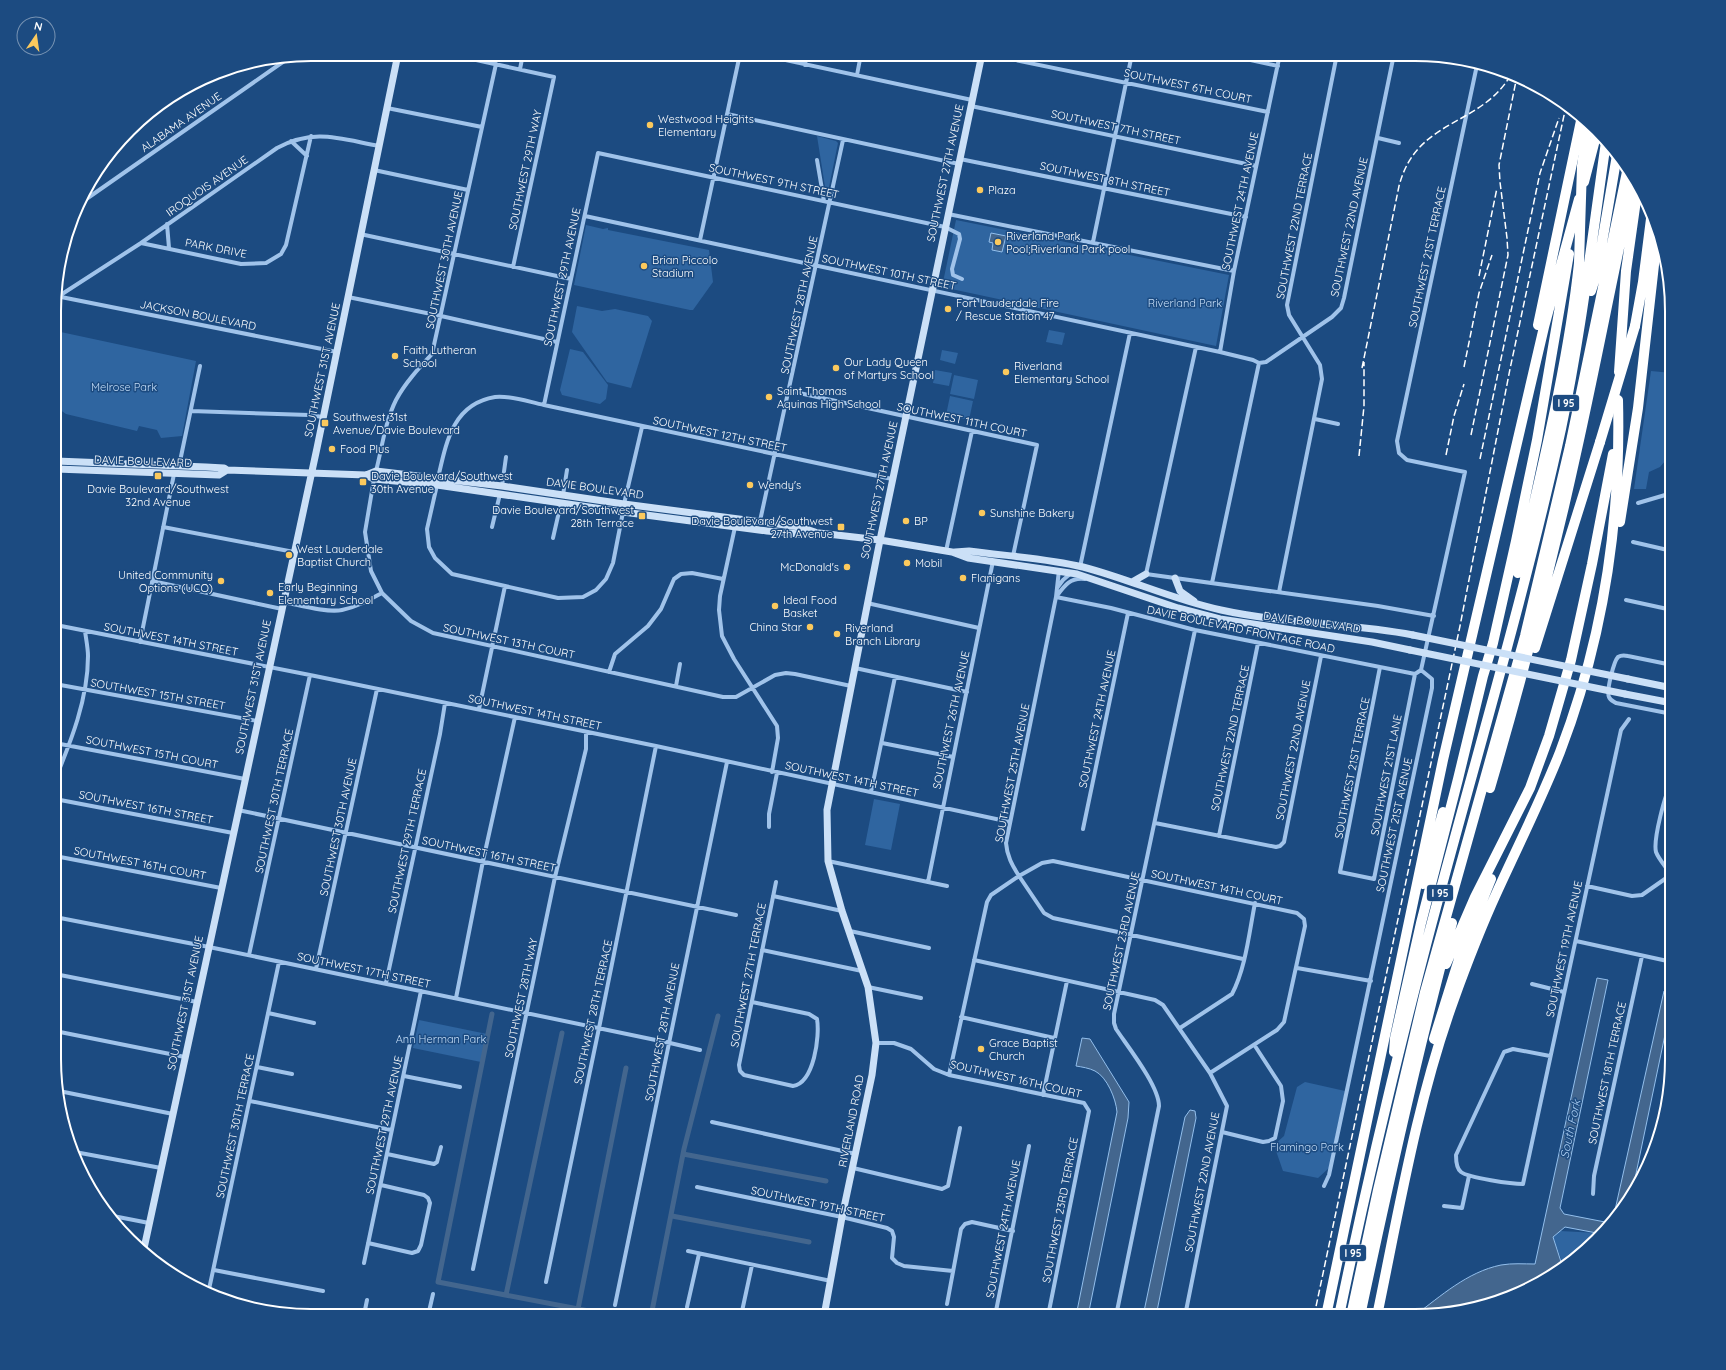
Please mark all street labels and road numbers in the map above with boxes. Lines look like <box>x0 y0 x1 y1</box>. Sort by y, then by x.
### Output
street label: SOUTHWEST 6TH COURT <box>1123 66 1254 106</box>
street label: ALABAMA AVENUE <box>138 89 224 155</box>
street label: SOUTHWEST 27TH AVENUE <box>924 103 966 243</box>
street label: SOUTHWEST 7TH STREET <box>1050 106 1182 148</box>
street label: SOUTHWEST 29TH WAY <box>505 109 545 231</box>
street label: SOUTHWEST 24TH AVENUE <box>1219 131 1261 271</box>
street label: IROQUOIS AVENUE <box>163 152 251 220</box>
street label: SOUTHWEST 22ND TERRACE <box>1273 152 1315 300</box>
street label: SOUTHWEST 22ND AVENUE <box>1327 156 1371 298</box>
street label: SOUTHWEST 8TH STREET <box>1039 158 1172 200</box>
street label: SOUTHWEST 9TH STREET <box>708 160 841 202</box>
street label: SOUTHWEST 21ST TERRACE <box>1405 185 1449 329</box>
street label: SOUTHWEST 30TH AVENUE <box>422 190 466 330</box>
street label: SOUTHWEST 29TH AVENUE <box>540 206 584 348</box>
street label: PARK DRIVE <box>184 235 248 261</box>
street label: SOUTHWEST 28TH AVENUE <box>777 235 821 375</box>
street label: SOUTHWEST 10TH STREET <box>821 251 958 293</box>
street label: JACKSON BOULEVARD <box>139 297 257 333</box>
street label: SOUTHWEST 31ST AVENUE <box>301 301 343 439</box>
road number: I 95 <box>1553 395 1579 411</box>
street label: SOUTHWEST 11TH COURT <box>896 399 1029 441</box>
street label: SOUTHWEST 12TH STREET <box>652 413 789 455</box>
street label: SOUTHWEST 27TH AVENUE <box>858 420 900 560</box>
street label: DAVIE BOULEVARD <box>94 452 192 470</box>
street label: DAVIE BOULEVARD <box>545 474 645 502</box>
street label: DAVIE BOULEVARD FRONTAGE ROAD <box>1146 602 1336 656</box>
street label: DAVIE BOULEVARD <box>1262 608 1362 636</box>
street label: SOUTHWEST 31ST AVENUE <box>232 618 274 756</box>
street label: SOUTHWEST 14TH STREET <box>103 619 240 659</box>
street label: SOUTHWEST 13TH COURT <box>442 620 577 662</box>
street label: SOUTHWEST 24TH AVENUE <box>1076 649 1118 789</box>
street label: SOUTHWEST 26TH AVENUE <box>929 650 973 790</box>
street label: SOUTHWEST 22ND TERRACE <box>1208 664 1252 812</box>
street label: SOUTHWEST 15TH STREET <box>89 675 227 713</box>
street label: SOUTHWEST 22ND AVENUE <box>1273 679 1313 821</box>
street label: SOUTHWEST 14TH STREET <box>467 691 603 733</box>
street label: SOUTHWEST 21ST TERRACE <box>1331 696 1373 840</box>
street label: SOUTHWEST 25TH AVENUE <box>992 702 1032 844</box>
street label: SOUTHWEST 21ST LANE <box>1367 713 1405 837</box>
street label: SOUTHWEST 30TH TERRACE <box>252 727 296 875</box>
street label: SOUTHWEST 15TH COURT <box>85 732 220 772</box>
street label: SOUTHWEST 21ST AVENUE <box>1373 756 1415 894</box>
street label: SOUTHWEST 30TH AVENUE <box>316 757 360 897</box>
street label: SOUTHWEST 14TH STREET <box>784 758 920 800</box>
street label: SOUTHWEST 29TH TERRACE <box>385 767 429 915</box>
street label: SOUTHWEST 16TH STREET <box>78 787 215 827</box>
street label: SOUTHWEST 16TH STREET <box>421 833 558 875</box>
street label: SOUTHWEST 16TH COURT <box>73 843 208 883</box>
street label: SOUTHWEST 14TH COURT <box>1150 866 1284 908</box>
street label: SOUTHWEST 23RD AVENUE <box>1099 870 1143 1012</box>
street label: SOUTHWEST 19TH AVENUE <box>1543 879 1585 1019</box>
road number: I 95 <box>1427 885 1453 901</box>
street label: SOUTHWEST 27TH TERRACE <box>727 902 769 1048</box>
street label: SOUTHWEST 31ST AVENUE <box>164 934 206 1072</box>
street label: SOUTHWEST 28TH WAY <box>501 937 541 1059</box>
street label: SOUTHWEST 28TH TERRACE <box>571 938 615 1086</box>
street label: SOUTHWEST 17TH STREET <box>296 949 432 991</box>
street label: SOUTHWEST 28TH AVENUE <box>642 961 682 1103</box>
street label: SOUTHWEST 18TH TERRACE <box>1585 1000 1629 1146</box>
street label: SOUTHWEST 30TH TERRACE <box>213 1052 257 1200</box>
street label: SOUTHWEST 29TH AVENUE <box>362 1054 406 1196</box>
street label: SOUTHWEST 16TH COURT <box>949 1057 1083 1101</box>
street label: RIVERLAND ROAD <box>835 1074 867 1168</box>
street label: SOUTHWEST 22ND AVENUE <box>1182 1111 1222 1253</box>
street label: SOUTHWEST 23RD TERRACE <box>1039 1136 1081 1284</box>
street label: SOUTHWEST 24TH AVENUE <box>983 1159 1023 1299</box>
street label: SOUTHWEST 19TH STREET <box>750 1183 887 1225</box>
road number: I 95 <box>1340 1245 1366 1261</box>

